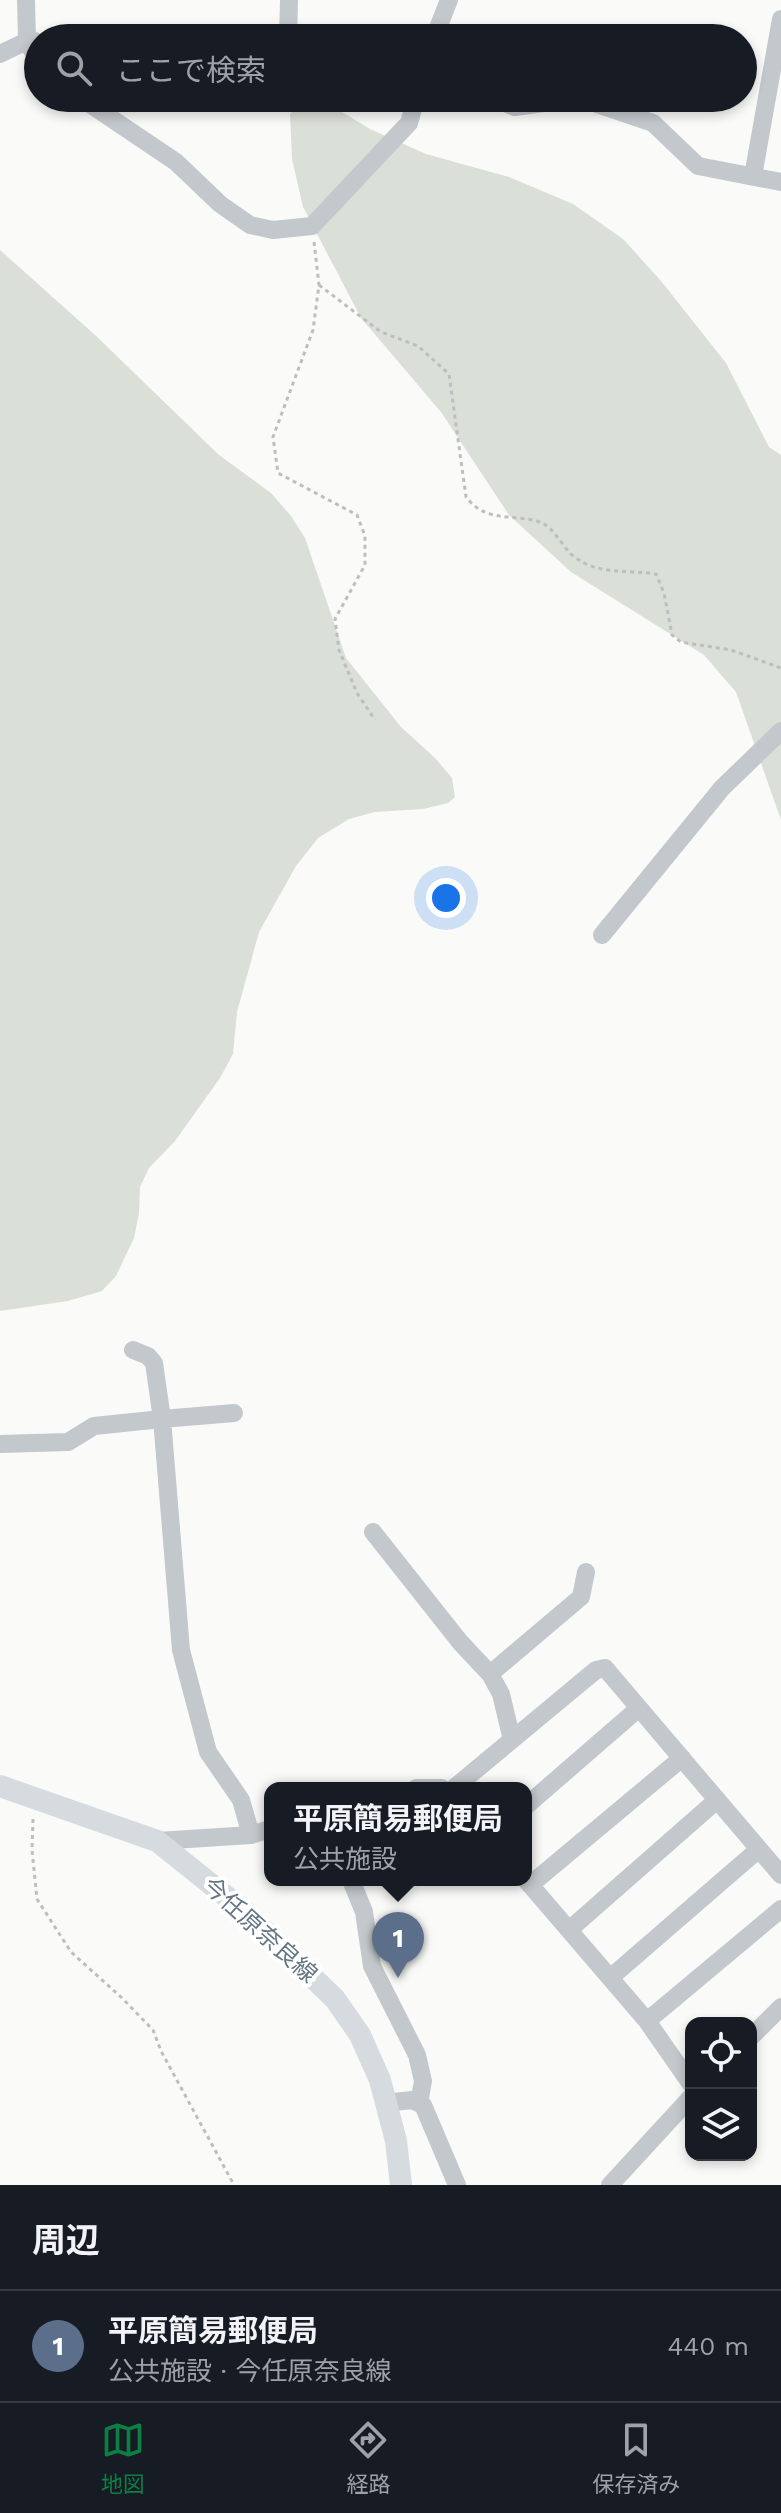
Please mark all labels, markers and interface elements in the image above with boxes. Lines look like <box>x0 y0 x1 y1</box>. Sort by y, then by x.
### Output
search box <box>24 24 757 112</box>
icon: search <box>52 46 96 90</box>
text: ここで検索 <box>116 53 266 88</box>
your location <box>426 878 466 918</box>
popup <box>264 1782 532 1886</box>
text: 平原簡易郵便局 <box>293 1801 503 1836</box>
text: 公共施設 <box>293 1844 397 1874</box>
street label: 今任原奈良線 <box>197 1871 323 1989</box>
pin: 1 <box>372 1912 424 1978</box>
map controls <box>685 2017 757 2161</box>
button: locate <box>685 2017 757 2089</box>
button: layers <box>685 2089 757 2161</box>
text: 周辺 <box>32 2220 100 2260</box>
text: 平原簡易郵便局 <box>108 2313 318 2348</box>
text: 1 <box>52 2331 64 2361</box>
text: 440 m <box>667 2331 749 2361</box>
text: 公共施設 · 今任原奈良線 <box>108 2356 392 2386</box>
tab: 地図 <box>101 2418 145 2498</box>
tab: 経路 <box>346 2418 390 2498</box>
tab: 保存済み <box>592 2418 680 2498</box>

